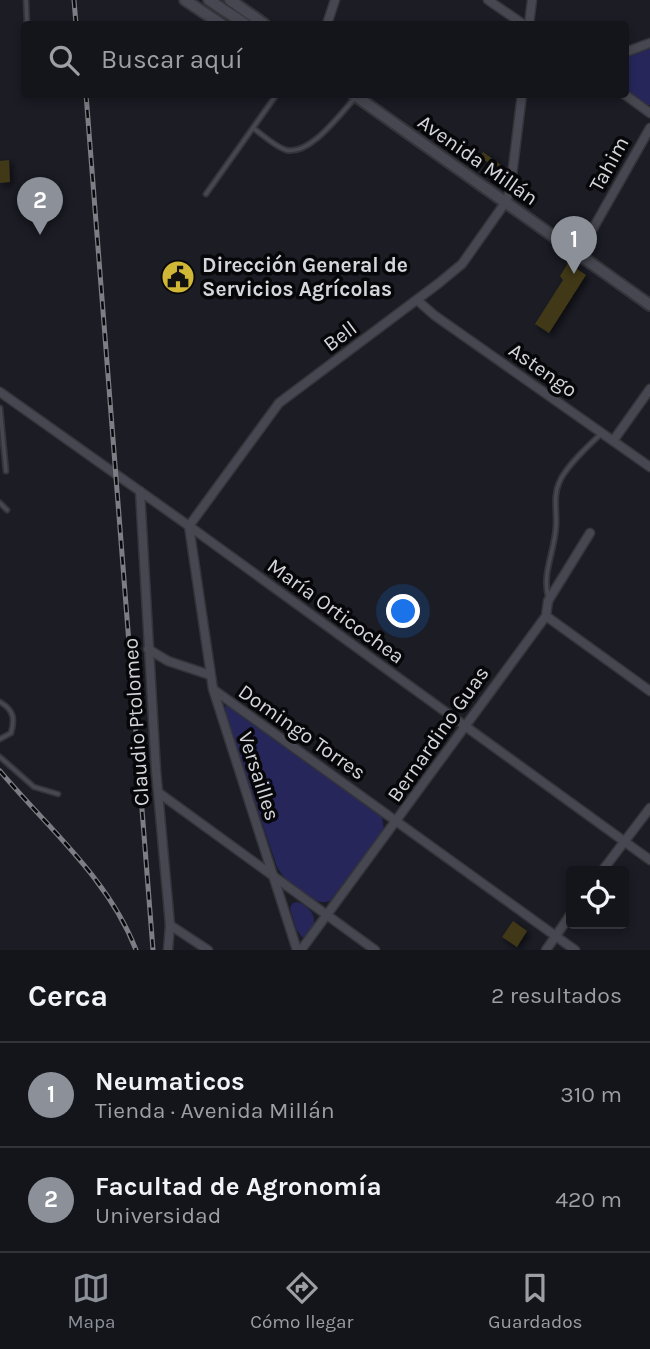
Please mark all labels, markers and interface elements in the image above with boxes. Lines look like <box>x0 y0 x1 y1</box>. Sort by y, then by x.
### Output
search box <box>21 21 629 98</box>
icon: search <box>45 41 83 79</box>
text: Buscar aquí <box>101 44 243 75</box>
street label: Avenida Millán <box>413 110 543 210</box>
street label: Tahim <box>584 132 634 196</box>
pin: 2 <box>17 177 63 235</box>
pin: 1 <box>551 216 597 274</box>
place label: Dirección General de Servicios Agrícolas <box>202 253 408 301</box>
public building icon: Dirección General de Servicios Agrícolas <box>159 258 197 296</box>
street label: Bell <box>319 316 361 356</box>
street label: Astengo <box>504 338 582 402</box>
street label: María Orticochea <box>263 553 409 669</box>
your location <box>386 594 420 628</box>
street label: Claudio Ptolomeo <box>118 637 154 807</box>
street label: Bernardino Guas <box>382 662 494 806</box>
street label: Domingo Torres <box>234 679 370 785</box>
street label: Versailles <box>233 729 285 823</box>
map controls <box>566 866 629 929</box>
button: locate <box>566 866 629 929</box>
text: Cerca <box>28 978 108 1014</box>
text: 2 resultados <box>491 982 622 1009</box>
text: Neumaticos <box>95 1066 245 1097</box>
text: 1 <box>47 1081 55 1108</box>
text: 310 m <box>560 1081 622 1108</box>
text: Tienda · Avenida Millán <box>95 1097 335 1124</box>
text: Facultad de Agronomía <box>95 1171 382 1202</box>
text: 2 <box>44 1186 58 1213</box>
text: 420 m <box>555 1186 622 1213</box>
text: Universidad <box>95 1202 221 1229</box>
tab: Mapa <box>67 1269 116 1333</box>
tab: Cómo llegar <box>250 1269 353 1333</box>
tab: Guardados <box>488 1269 583 1333</box>

